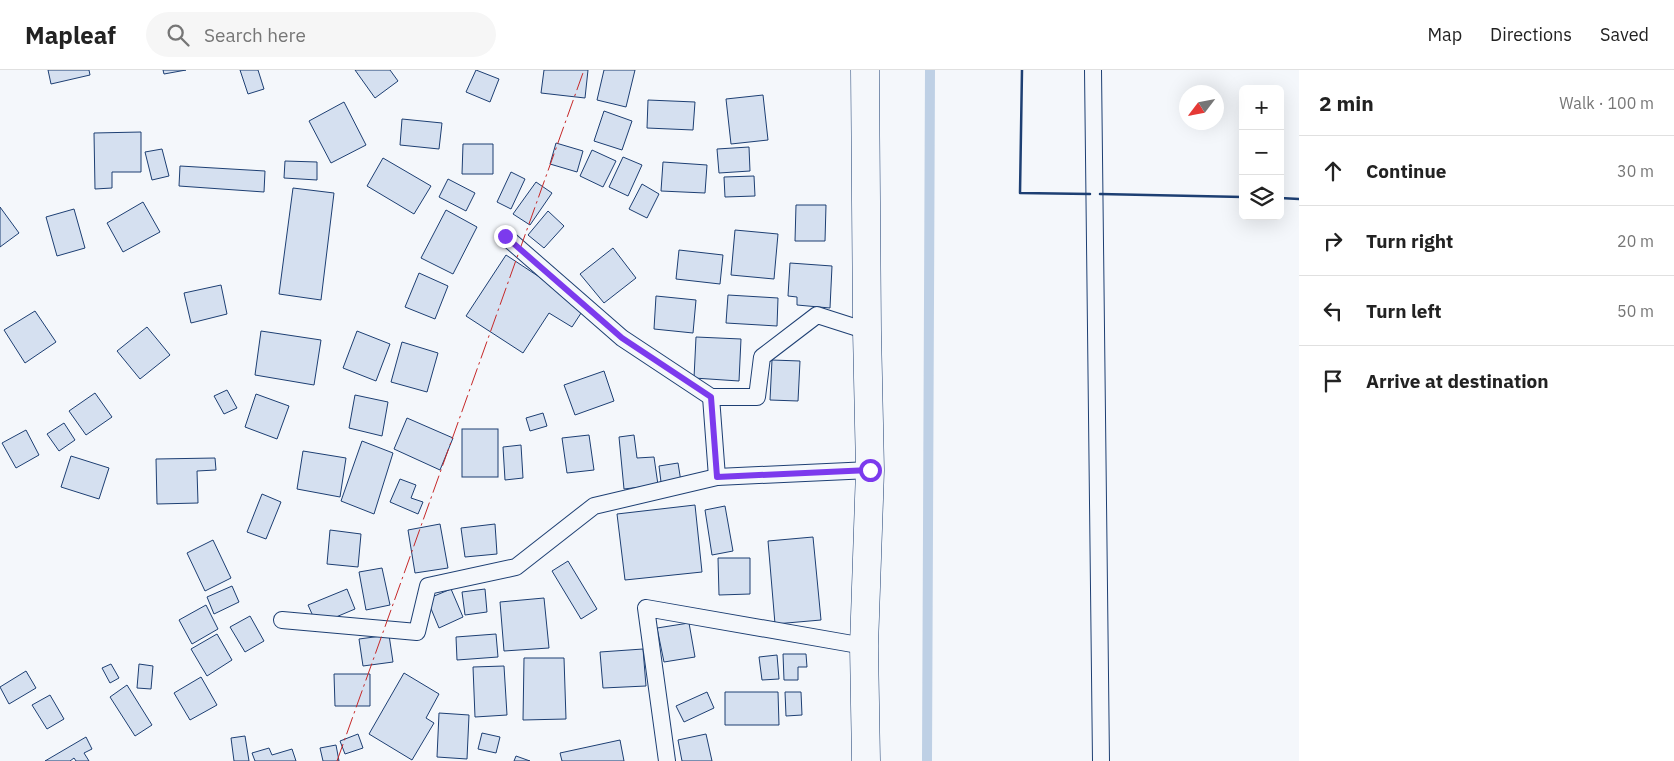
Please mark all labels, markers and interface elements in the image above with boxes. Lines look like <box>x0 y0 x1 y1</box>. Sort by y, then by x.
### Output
search box <box>146 12 496 57</box>
text: Mapleaf <box>25 19 116 51</box>
icon: search <box>164 21 192 49</box>
text: Search here <box>204 23 306 47</box>
text: Map <box>1427 23 1462 46</box>
text: Directions <box>1490 23 1572 46</box>
text: Saved <box>1600 23 1649 46</box>
north arrow <box>1179 85 1224 130</box>
map controls <box>1239 85 1284 220</box>
button: + <box>1239 85 1284 130</box>
text: 2 min <box>1319 89 1374 117</box>
text: Walk · 100 m <box>1559 93 1654 113</box>
button: − <box>1239 130 1284 175</box>
icon: ahead <box>1319 157 1347 185</box>
text: Continue <box>1366 159 1446 183</box>
text: 30 m <box>1617 161 1654 181</box>
button: layers <box>1239 175 1284 220</box>
route end <box>494 225 517 248</box>
icon: right <box>1319 227 1347 255</box>
text: Turn right <box>1366 229 1453 253</box>
text: 20 m <box>1617 231 1654 251</box>
icon: left <box>1319 297 1347 325</box>
text: Turn left <box>1366 299 1442 323</box>
text: 50 m <box>1617 301 1654 321</box>
icon: arrive <box>1319 367 1347 395</box>
text: Arrive at destination <box>1366 369 1549 393</box>
route start <box>859 459 882 482</box>

